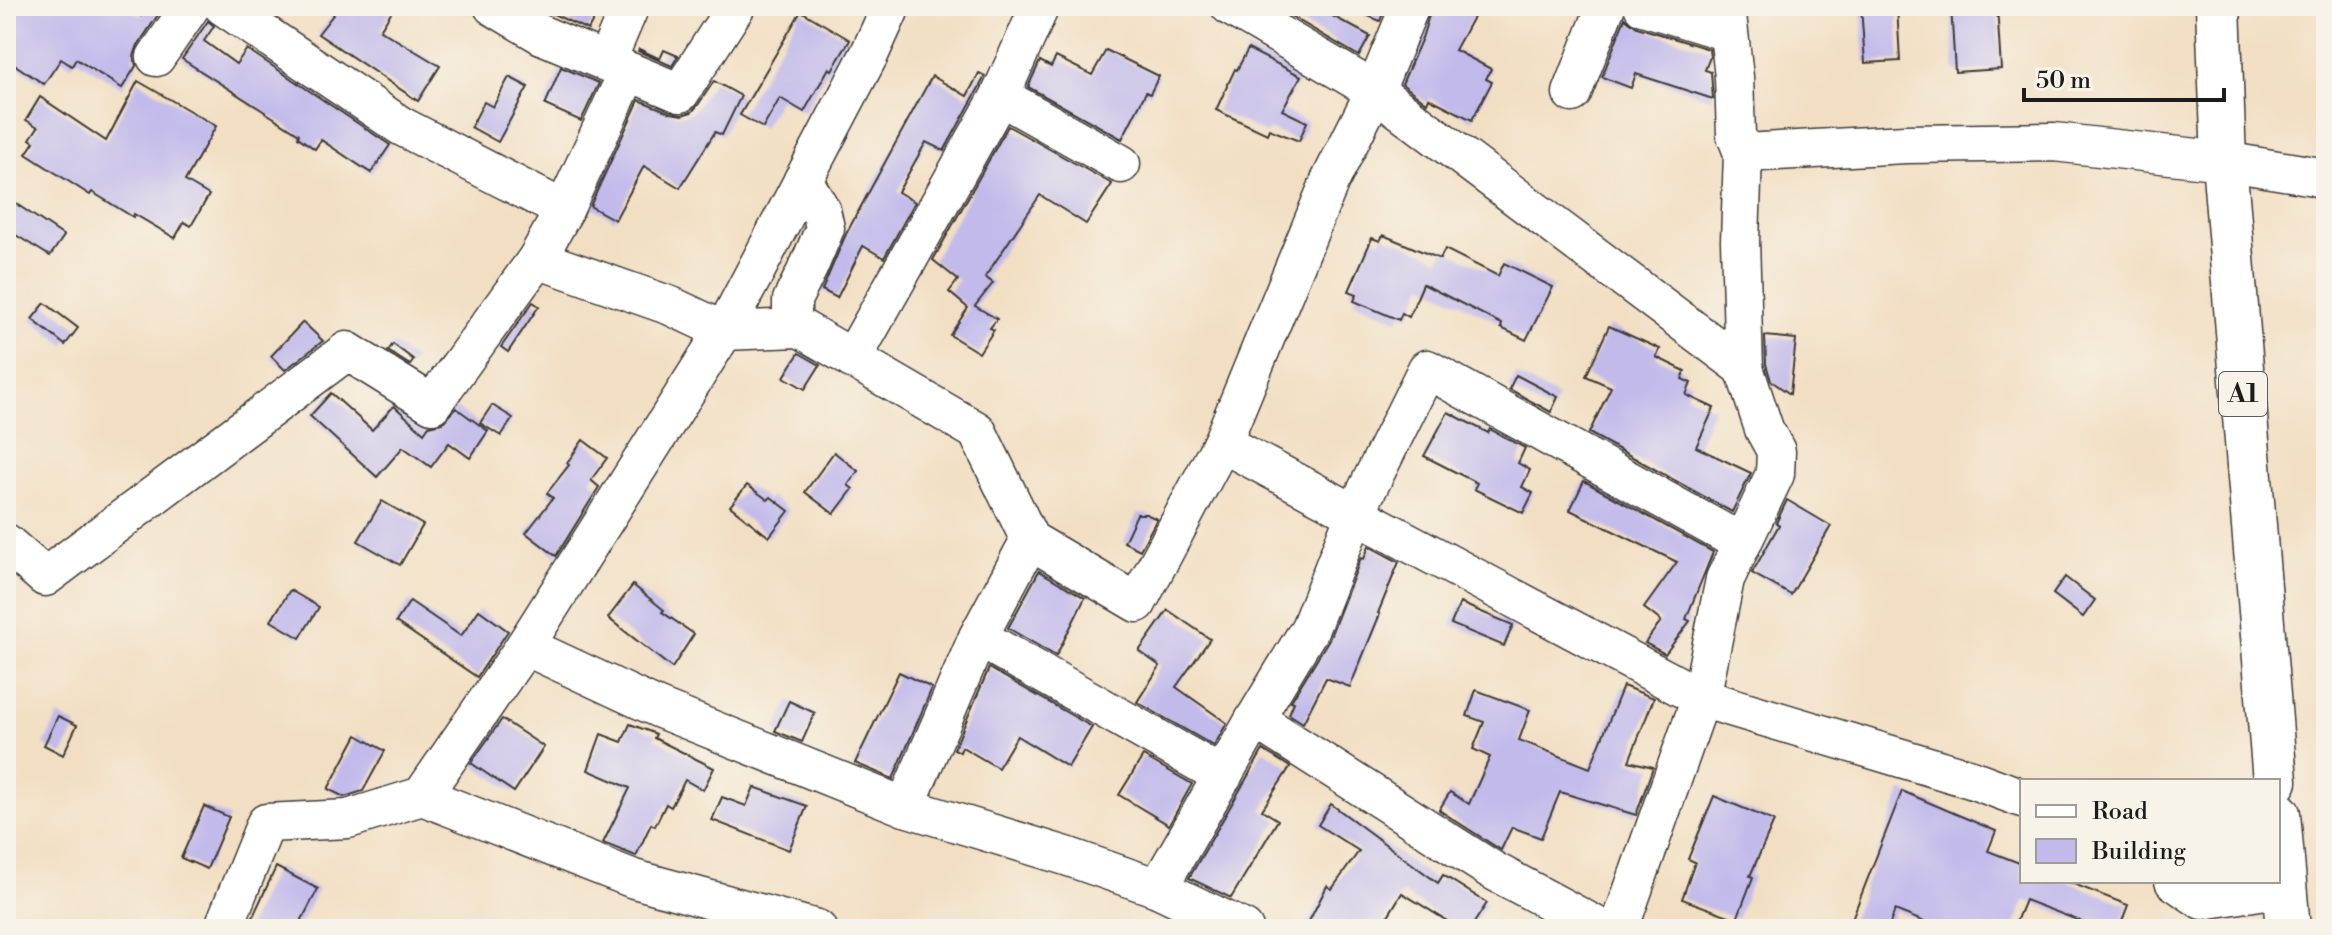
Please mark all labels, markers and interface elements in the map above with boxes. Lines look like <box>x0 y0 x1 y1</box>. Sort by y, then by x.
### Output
scale bar <box>2024 52 2224 102</box>
text: 50 m <box>2036 66 2091 96</box>
road number: A1 <box>2219 372 2267 416</box>
legend <box>2020 779 2280 883</box>
text: Road <box>2092 797 2148 827</box>
text: Building <box>2091 837 2186 867</box>

